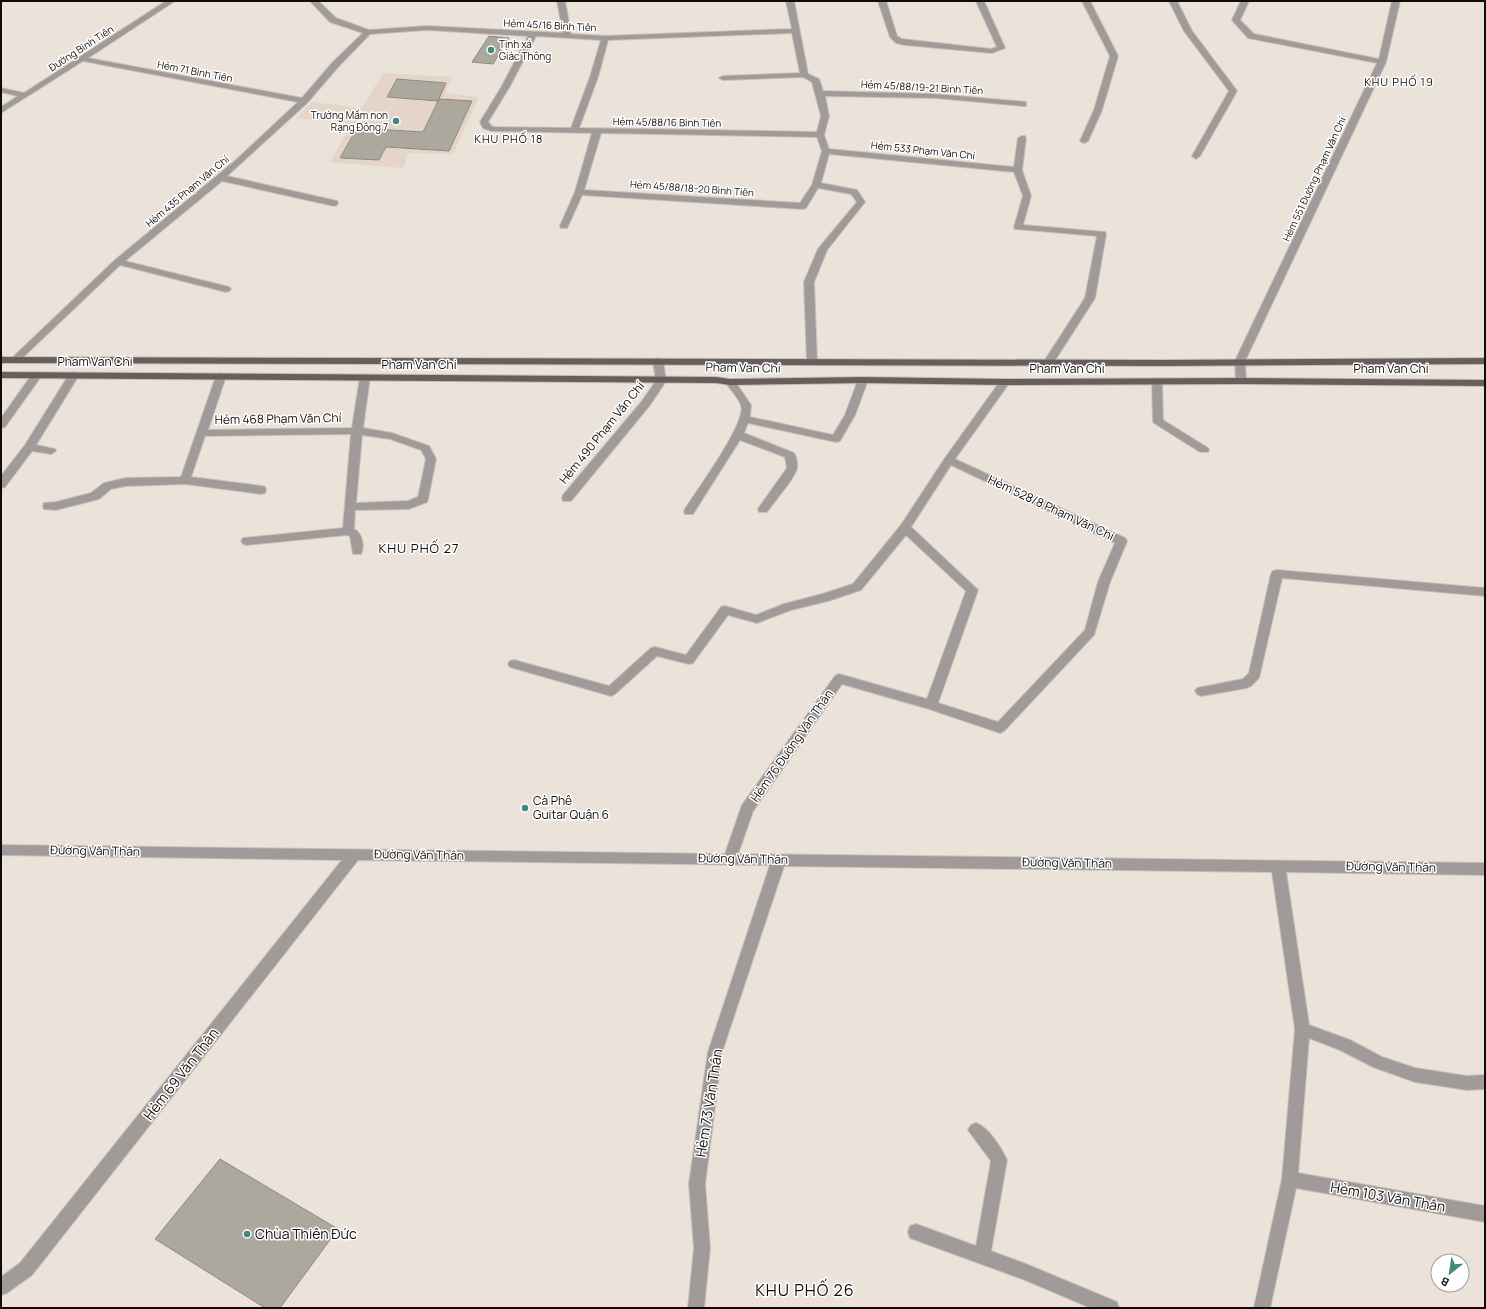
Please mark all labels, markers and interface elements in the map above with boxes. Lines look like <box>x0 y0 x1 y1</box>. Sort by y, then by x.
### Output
street label: Hẻm 45/16 Bình Tiên <box>503 16 597 34</box>
street label: Đường Bình Tiên <box>46 22 116 74</box>
place label: Tịnh xá Giác Thông <box>499 37 551 63</box>
marker: Tịnh xá Giác Thông <box>486 45 496 55</box>
street label: Hẻm 71 Bình Tiên <box>156 57 234 85</box>
district label: KHU PHỐ 19 <box>1364 74 1434 89</box>
street label: Hẻm 45/88/19-21 Bình Tiên <box>861 77 984 97</box>
place label: Trường Mầm non Rạng Đông 7 <box>311 108 388 134</box>
street label: Hẻm 45/88/16 Bình Tiên <box>613 114 721 130</box>
street label: Hẻm 551 Đường Phạm Văn Chí <box>1279 114 1349 243</box>
marker: Trường Mầm non Rạng Đông 7 <box>391 116 401 126</box>
district label: KHU PHỐ 18 <box>475 131 544 146</box>
street label: Hẻm 533 Phạm Văn Chí <box>870 138 976 162</box>
street label: Hẻm 435 Phạm Văn Chí <box>142 151 232 230</box>
street label: Hẻm 45/88/18-20 Bình Tiên <box>630 177 754 199</box>
street label: Pham Van Chi <box>57 353 133 370</box>
street label: Pham Van Chi <box>381 356 457 373</box>
street label: Pham Van Chi <box>705 358 781 377</box>
street label: Pham Van Chi <box>1029 360 1105 377</box>
street label: Pham Van Chi <box>1353 360 1429 377</box>
street label: Hẻm 490 Phạm Văn Chí <box>555 378 648 487</box>
street label: Hẻm 468 Phạm Văn Chí <box>214 409 342 428</box>
street label: Hẻm 528/8 Phạm Văn Chí <box>985 471 1117 544</box>
district label: KHU PHỐ 27 <box>378 539 460 557</box>
street label: Hẻm 76 Đường Văn Thân <box>746 686 837 805</box>
place label: Cà Phê Guitar Quận 6 <box>533 792 609 823</box>
marker: Cà Phê Guitar Quận 6 <box>520 803 530 813</box>
street label: Đường Văn Thân <box>50 841 140 860</box>
street label: Đường Văn Thân <box>374 845 464 864</box>
street label: Đường Văn Thân <box>698 849 788 868</box>
street label: Đường Văn Thân <box>1022 853 1112 872</box>
street label: Đường Văn Thân <box>1346 857 1436 876</box>
street label: Hẻm 69 Văn Thân <box>139 1024 223 1124</box>
street label: Hẻm 73 Văn Thân <box>691 1047 726 1158</box>
street label: Hẻm 103 Văn Thân <box>1329 1177 1447 1216</box>
place label: Chùa Thiên Đức <box>255 1224 357 1243</box>
marker: Chùa Thiên Đức <box>242 1229 252 1239</box>
north arrow <box>1430 1253 1470 1293</box>
text: B <box>1438 1274 1452 1290</box>
district label: KHU PHỐ 26 <box>755 1278 855 1301</box>

